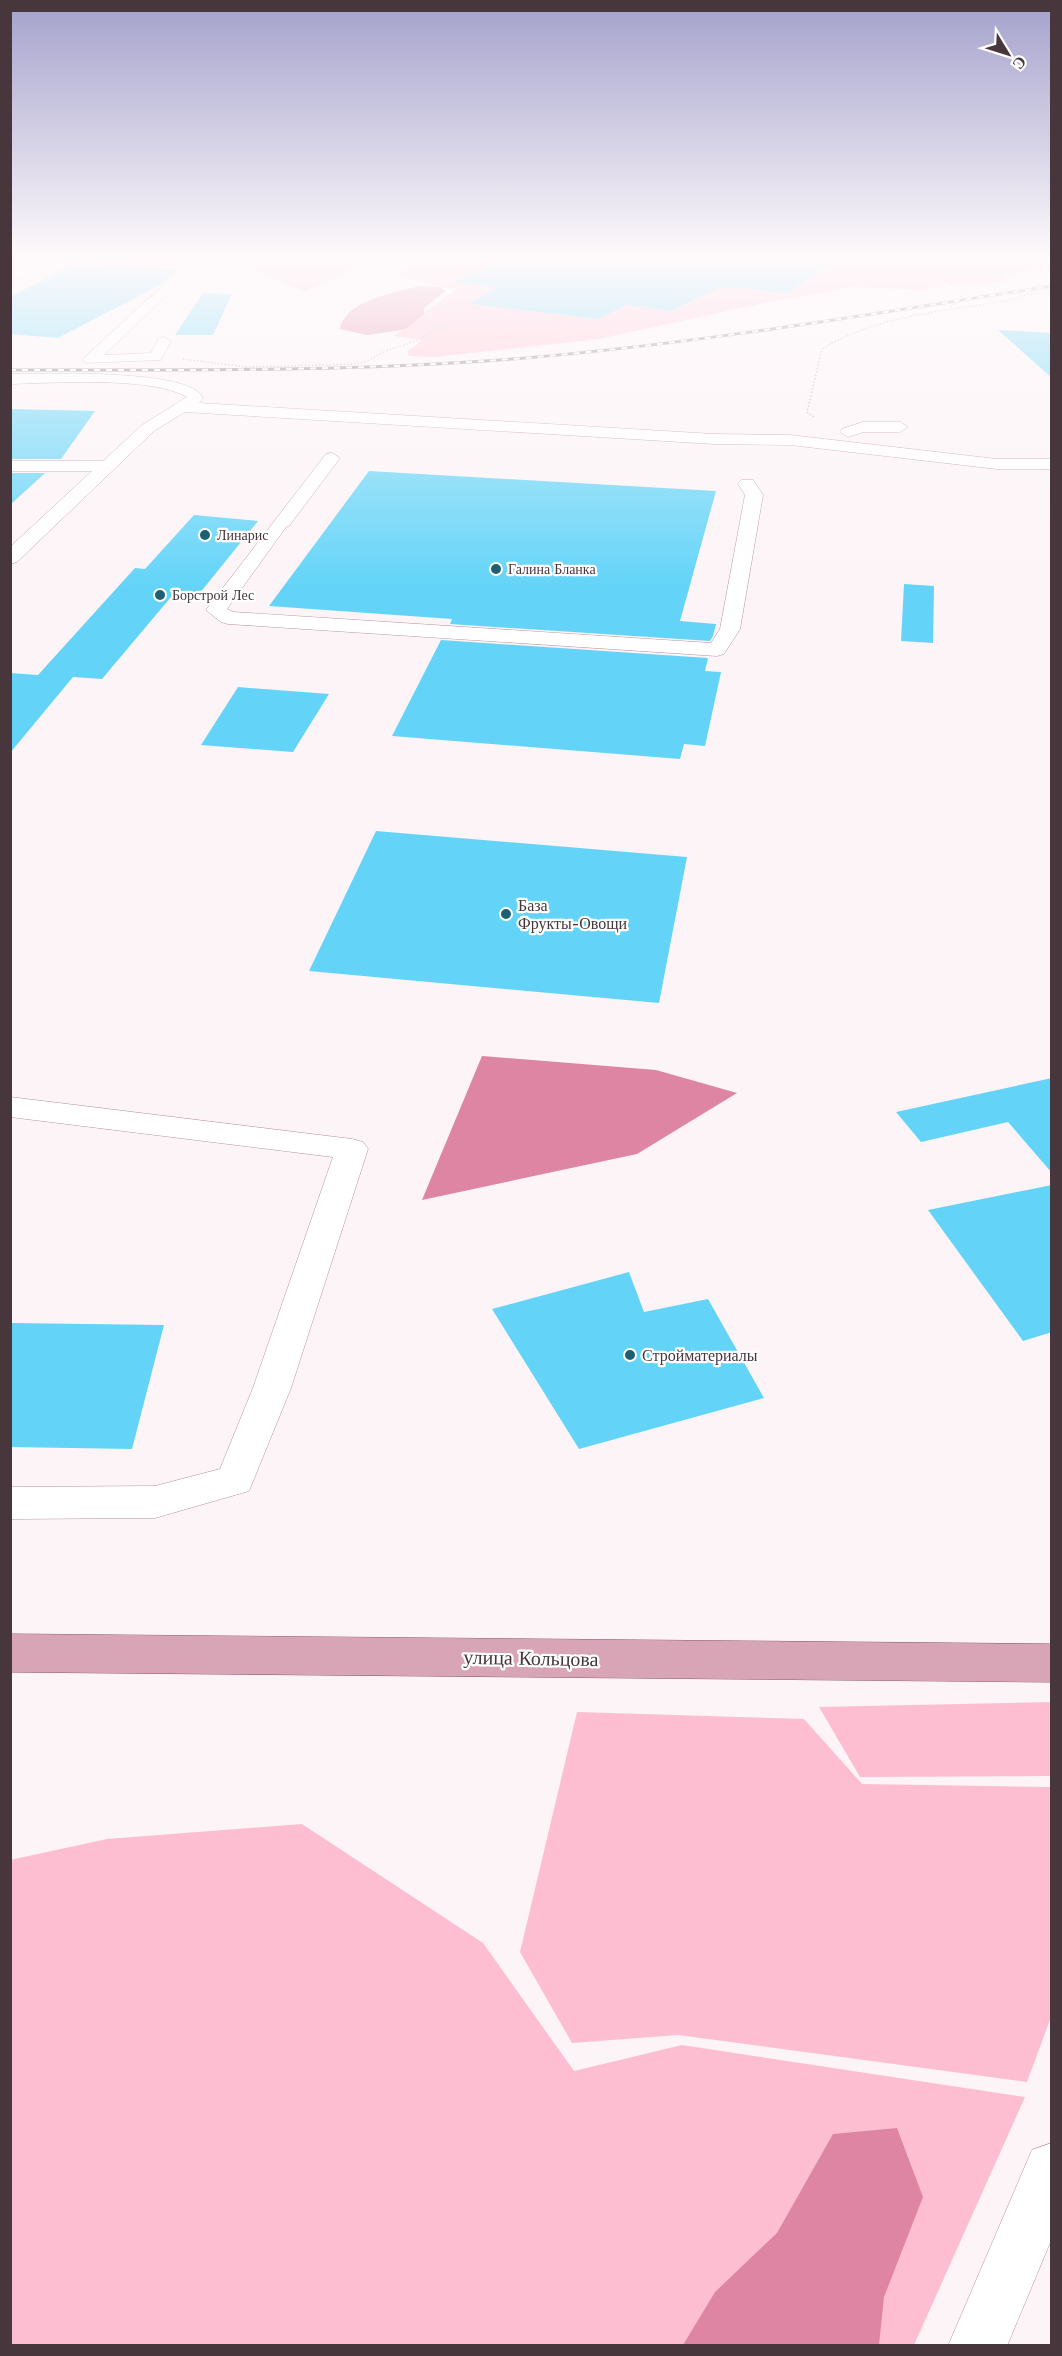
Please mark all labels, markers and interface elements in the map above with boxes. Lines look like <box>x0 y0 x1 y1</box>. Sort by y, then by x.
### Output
north arrow <box>978 24 1038 84</box>
text: С <box>1008 53 1031 74</box>
place label: Линарис <box>217 526 268 544</box>
marker: Линарис <box>198 528 212 542</box>
place label: Галина Бланка <box>508 560 596 578</box>
marker: Галина Бланка <box>489 562 503 576</box>
place label: Борстрой Лес <box>172 586 254 604</box>
marker: Борстрой Лес <box>153 588 167 602</box>
place label: База Фрукты-Овощи <box>518 895 627 933</box>
marker: База Фрукты-Овощи <box>499 907 513 921</box>
place label: Стройматериалы <box>642 1345 758 1365</box>
marker: Стройматериалы <box>623 1348 637 1362</box>
street label: улица Кольцова <box>463 1645 599 1671</box>

